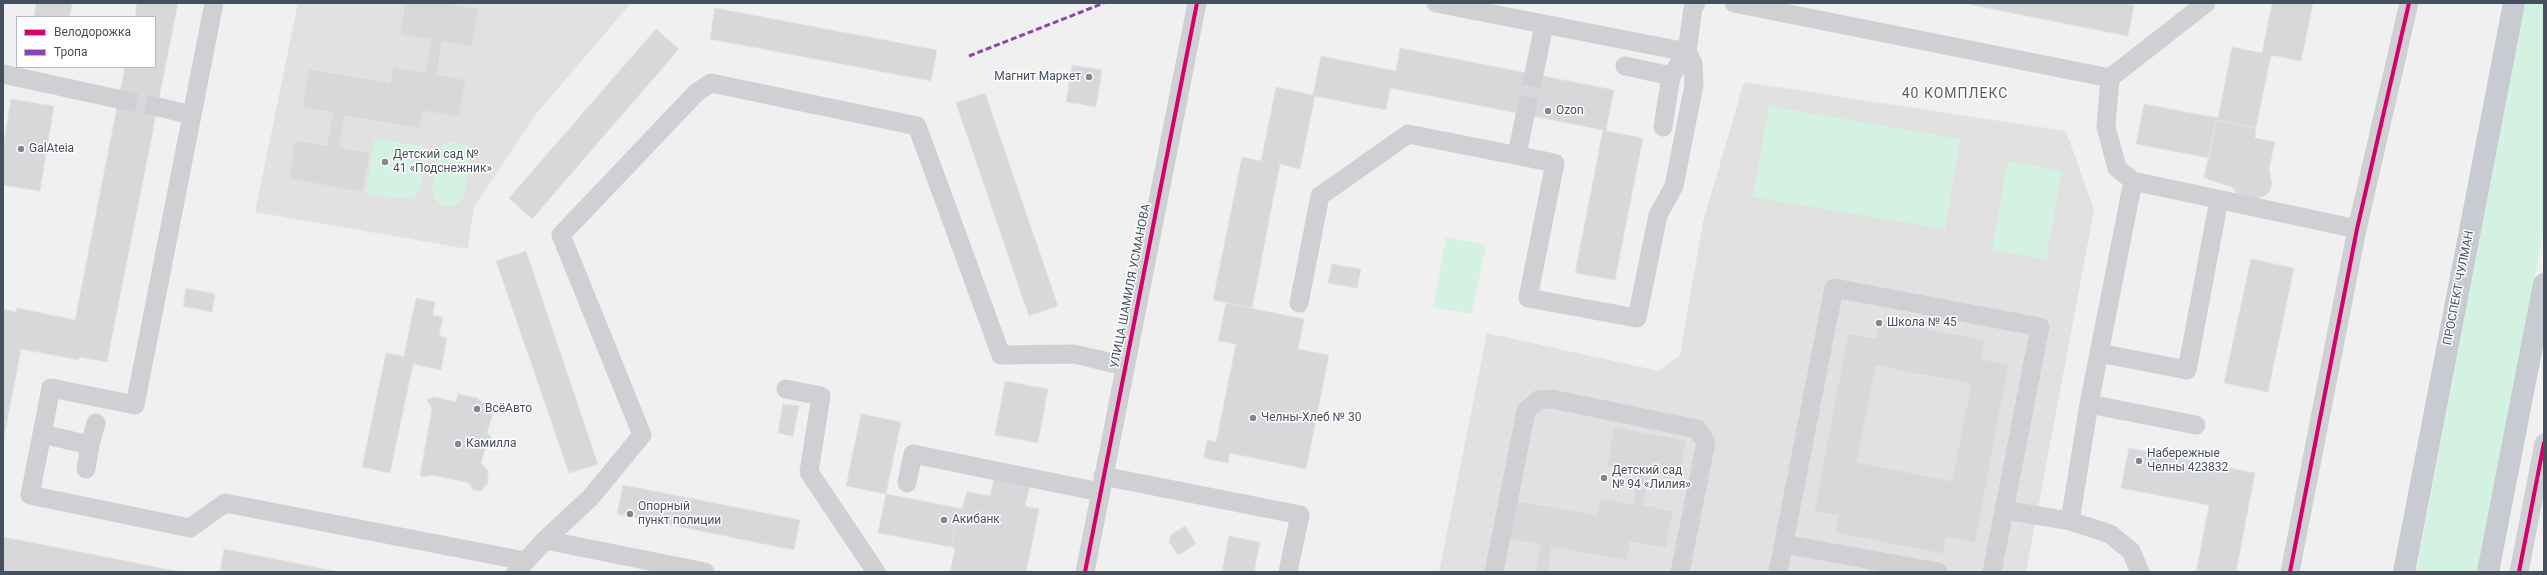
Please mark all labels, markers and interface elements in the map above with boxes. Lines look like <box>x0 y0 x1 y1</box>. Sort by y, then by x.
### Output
legend <box>16 16 156 68</box>
text: Велодорожка <box>54 25 131 39</box>
text: Тропа <box>54 45 88 59</box>
place label: Магнит Маркет <box>994 70 1081 84</box>
marker: Магнит Маркет <box>1084 72 1094 82</box>
district label: 40 КОМПЛЕКС <box>1902 86 2008 102</box>
place label: Ozon <box>1556 104 1584 118</box>
marker: Ozon <box>1543 106 1553 116</box>
place label: GalAteia <box>29 142 74 156</box>
marker: GalAteia <box>16 144 26 154</box>
place label: Детский сад № 41 «Подснежник» <box>393 148 492 176</box>
marker: Детский сад № 41 «Подснежник» <box>380 157 390 167</box>
street label: УЛИЦА ШАМИЛЯ УСМАНОВА <box>1108 203 1154 369</box>
street label: ПРОСПЕКТ ЧУЛМАН <box>2441 230 2477 346</box>
place label: Школа № 45 <box>1887 316 1957 330</box>
marker: Школа № 45 <box>1874 318 1884 328</box>
place label: ВсёАвто <box>485 402 532 416</box>
marker: ВсёАвто <box>472 404 482 414</box>
place label: Челны-Хлеб № 30 <box>1261 411 1361 425</box>
marker: Челны-Хлеб № 30 <box>1248 413 1258 423</box>
place label: Камилла <box>466 437 516 451</box>
marker: Камилла <box>453 439 463 449</box>
place label: Набережные Челны 423832 <box>2147 447 2228 475</box>
marker: Набережные Челны 423832 <box>2134 456 2144 466</box>
place label: Детский сад № 94 «Лилия» <box>1612 464 1691 492</box>
marker: Детский сад № 94 «Лилия» <box>1599 473 1609 483</box>
place label: Опорный пункт полиции <box>638 500 721 528</box>
marker: Опорный пункт полиции <box>625 509 635 519</box>
place label: Акибанк <box>952 513 1000 527</box>
marker: Акибанк <box>939 515 949 525</box>

